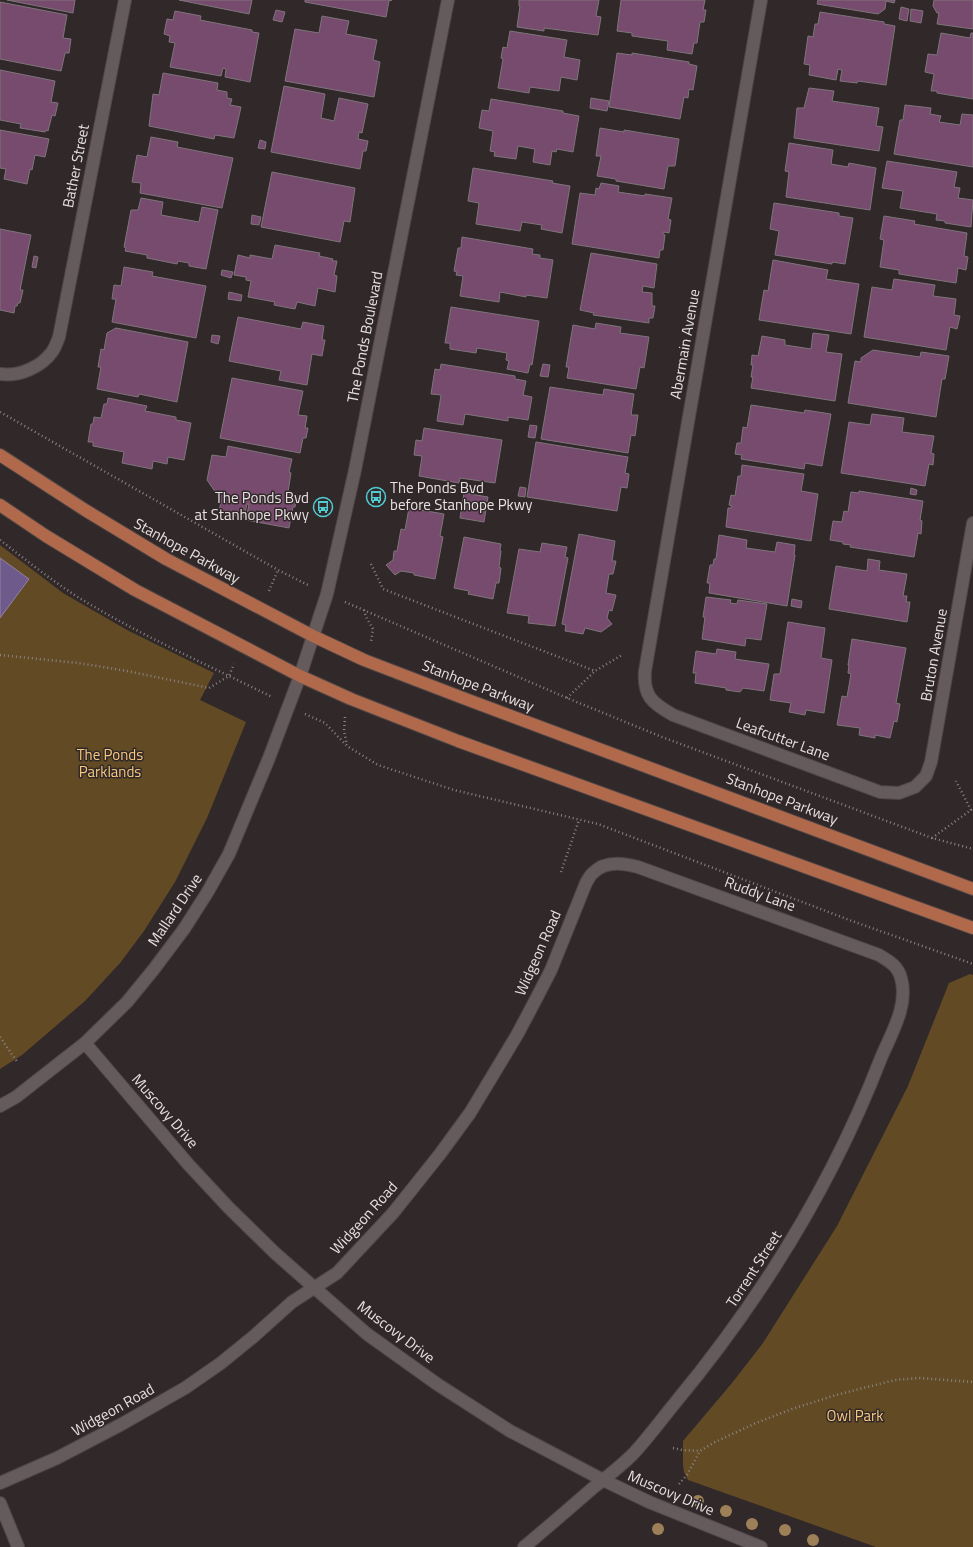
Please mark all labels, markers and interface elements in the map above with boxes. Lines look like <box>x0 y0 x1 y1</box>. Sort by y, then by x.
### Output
street label: Bather Street <box>56 121 95 210</box>
street label: The Ponds Boulevard <box>340 269 389 405</box>
street label: Abermain Avenue <box>664 287 705 401</box>
place label: The Ponds Bvd before Stanhope Pkwy <box>390 476 532 516</box>
place label: The Ponds Bvd at Stanhope Pkwy <box>195 486 309 526</box>
bus stop icon: The Ponds Bvd before Stanhope Pkwy <box>365 486 387 508</box>
bus stop icon: The Ponds Bvd at Stanhope Pkwy <box>312 496 334 518</box>
street label: Stanhope Parkway <box>130 512 245 589</box>
street label: Bruton Avenue <box>914 607 953 703</box>
street label: Stanhope Parkway <box>419 654 538 717</box>
street label: Leafcutter Lane <box>733 711 833 766</box>
park label: The Ponds Parklands <box>77 743 143 783</box>
street label: Stanhope Parkway <box>723 767 842 830</box>
street label: Mallard Drive <box>142 869 207 951</box>
street label: Ruddy Lane <box>722 870 799 917</box>
street label: Widgeon Road <box>508 906 567 999</box>
street label: Muscovy Drive <box>126 1068 204 1153</box>
street label: Widgeon Road <box>324 1176 403 1259</box>
street label: Torrent Street <box>720 1225 787 1312</box>
street label: Muscovy Drive <box>353 1295 440 1369</box>
street label: Widgeon Road <box>67 1377 158 1442</box>
park label: Owl Park <box>827 1404 883 1427</box>
street label: Muscovy Drive <box>624 1464 718 1521</box>

